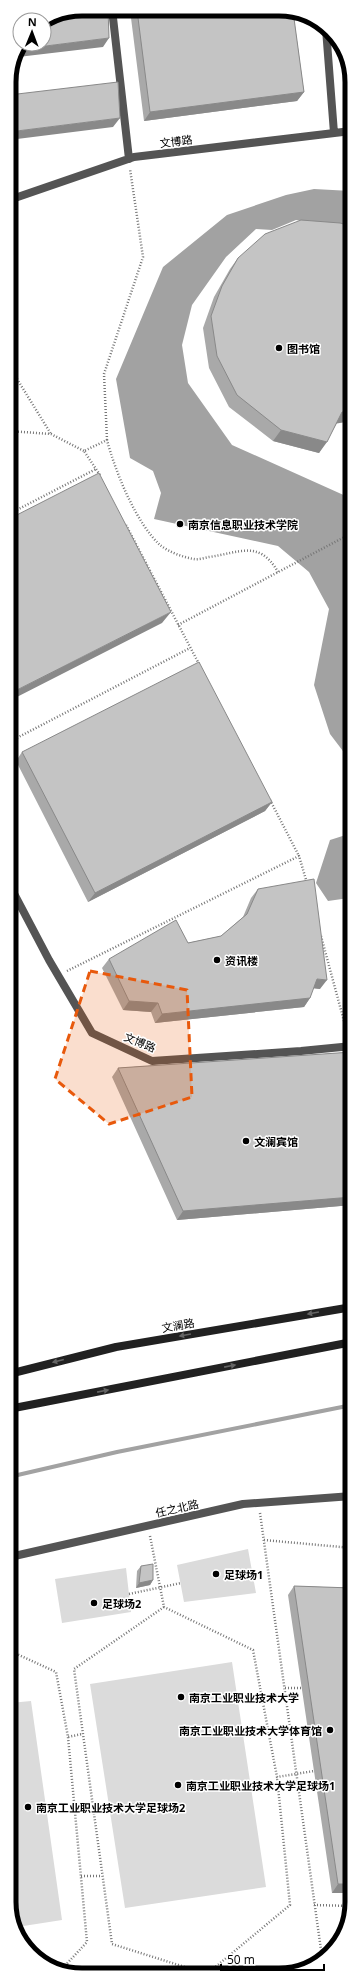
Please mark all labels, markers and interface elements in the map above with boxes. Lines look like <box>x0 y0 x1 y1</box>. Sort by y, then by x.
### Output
north arrow <box>12 12 52 52</box>
text: N <box>28 14 37 29</box>
street label: 文博路 <box>159 132 193 150</box>
place label: 图书馆 <box>287 341 320 356</box>
marker: 图书馆 <box>274 343 284 353</box>
place label: 南京信息职业技术学院 <box>188 517 298 532</box>
marker: 南京信息职业技术学院 <box>175 519 185 529</box>
place label: 资讯楼 <box>225 953 258 968</box>
marker: 资讯楼 <box>212 955 222 965</box>
street label: 文博路 <box>122 1029 158 1055</box>
place label: 文澜宾馆 <box>254 1134 298 1149</box>
marker: 文澜宾馆 <box>241 1136 251 1146</box>
one-way arrow <box>307 1310 319 1316</box>
street label: 文澜路 <box>160 1315 196 1335</box>
one-way arrow <box>179 1332 191 1338</box>
one-way arrow <box>52 1359 64 1365</box>
one-way arrow <box>224 1362 236 1368</box>
one-way arrow <box>97 1387 109 1393</box>
street label: 任之北路 <box>154 1496 200 1520</box>
place label: 足球场1 <box>224 1567 263 1582</box>
marker: 足球场1 <box>211 1569 221 1579</box>
place label: 足球场2 <box>102 1596 141 1611</box>
marker: 足球场2 <box>89 1598 99 1608</box>
place label: 南京工业职业技术大学 <box>189 1690 299 1705</box>
marker: 南京工业职业技术大学 <box>176 1692 186 1702</box>
place label: 南京工业职业技术大学体育馆 <box>179 1723 322 1738</box>
marker: 南京工业职业技术大学体育馆 <box>325 1725 335 1735</box>
place label: 南京工业职业技术大学足球场1 <box>186 1778 335 1793</box>
marker: 南京工业职业技术大学足球场1 <box>173 1780 183 1790</box>
place label: 南京工业职业技术大学足球场2 <box>36 1800 185 1815</box>
marker: 南京工业职业技术大学足球场2 <box>23 1802 33 1812</box>
scale bar <box>221 1946 324 1972</box>
text: 50 m <box>227 1951 255 1968</box>

